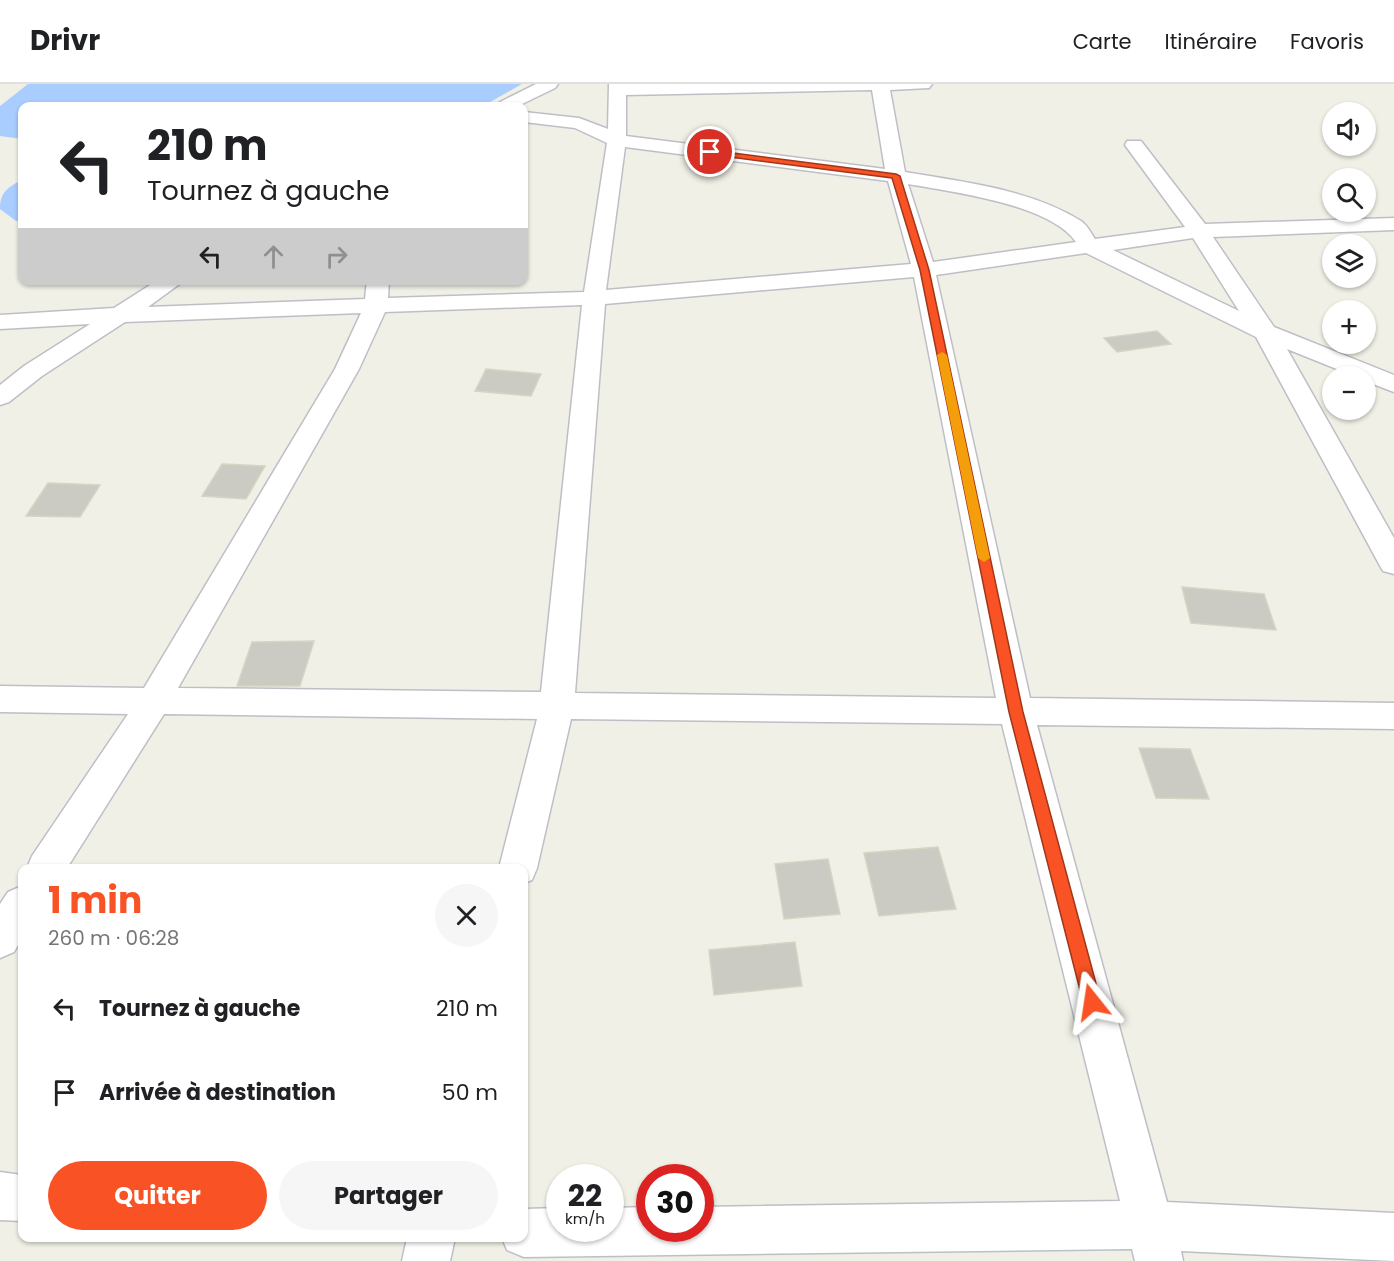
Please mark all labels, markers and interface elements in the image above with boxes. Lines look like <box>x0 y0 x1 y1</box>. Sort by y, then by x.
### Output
text: Drivr <box>30 21 100 60</box>
text: Carte <box>1073 27 1132 56</box>
text: Itinéraire <box>1165 27 1257 56</box>
text: Favoris <box>1290 27 1364 56</box>
map controls <box>1322 102 1376 420</box>
button: sound <box>1322 102 1376 156</box>
text: 210 m <box>147 116 268 175</box>
icon: left <box>48 126 126 204</box>
pin <box>684 126 735 177</box>
icon: arrive <box>693 135 726 168</box>
button: search <box>1322 168 1376 222</box>
text: Tournez à gauche <box>147 172 389 209</box>
button: layers <box>1322 234 1376 288</box>
icon: left <box>194 240 227 273</box>
icon: ahead <box>257 240 290 273</box>
icon: right <box>320 240 353 273</box>
button: + <box>1322 300 1376 354</box>
button: − <box>1322 366 1376 420</box>
text: 1 min <box>48 875 142 926</box>
button: close <box>435 884 498 947</box>
text: 260 m · 06:28 <box>48 924 179 952</box>
position arrow <box>1060 970 1124 1034</box>
icon: left <box>48 992 81 1025</box>
text: Tournez à gauche <box>99 993 300 1024</box>
text: 210 m <box>436 993 498 1024</box>
icon: arrive <box>48 1076 81 1109</box>
text: Arrivée à destination <box>99 1077 336 1108</box>
text: 50 m <box>442 1077 498 1108</box>
button: Quitter <box>48 1161 267 1230</box>
button: Partager <box>279 1161 498 1230</box>
speed limit sign: 30 <box>636 1164 714 1242</box>
text: 22 <box>568 1174 602 1217</box>
text: km/h <box>565 1208 605 1229</box>

